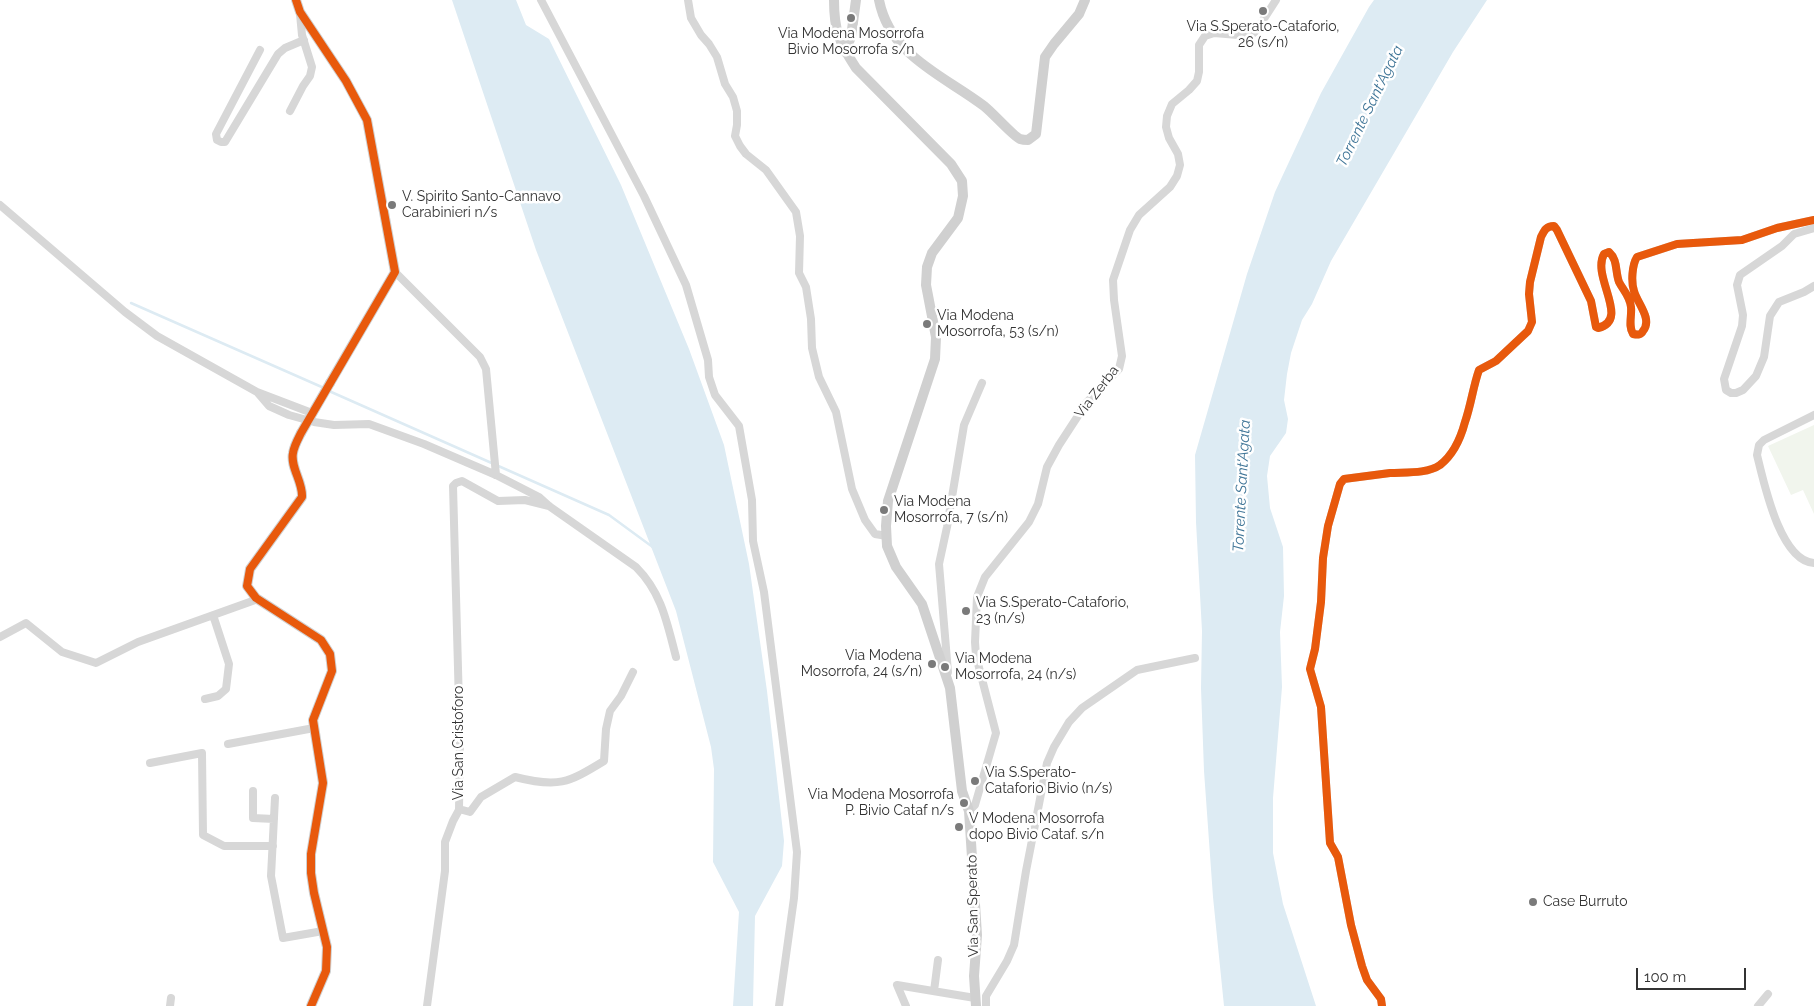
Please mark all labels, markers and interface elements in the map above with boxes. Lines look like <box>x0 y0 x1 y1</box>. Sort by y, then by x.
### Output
marker: Via S.Sperato-Cataforio, 26 (s/n) <box>1257 5 1269 17</box>
marker: Via Modena Mosorrofa Bivio Mosorrofa s/n <box>845 12 857 24</box>
place label: Via S.Sperato-Cataforio, 26 (s/n) <box>1187 19 1339 52</box>
place label: Via Modena Mosorrofa Bivio Mosorrofa s/n <box>778 26 924 58</box>
water label: Torrente Sant'Agata <box>1333 43 1407 169</box>
place label: V. Spirito Santo-Cannavo Carabinieri n/s <box>402 189 561 222</box>
marker: V. Spirito Santo-Cannavo Carabinieri n/s <box>386 199 398 211</box>
place label: Via Modena Mosorrofa, 53 (s/n) <box>937 308 1059 341</box>
marker: Via Modena Mosorrofa, 53 (s/n) <box>921 318 933 330</box>
street label: Via Zerba <box>1071 363 1123 421</box>
water label: Torrente Sant'Agata <box>1230 419 1254 553</box>
place label: Via Modena Mosorrofa, 7 (s/n) <box>894 494 1008 526</box>
marker: Via Modena Mosorrofa, 7 (s/n) <box>878 504 890 516</box>
place label: Via S.Sperato-Cataforio, 23 (n/s) <box>976 595 1129 628</box>
marker: Via S.Sperato-Cataforio, 23 (n/s) <box>960 605 972 617</box>
place label: Via Modena Mosorrofa, 24 (s/n) <box>801 648 922 680</box>
place label: Via Modena Mosorrofa, 24 (n/s) <box>955 651 1076 684</box>
marker: Via Modena Mosorrofa, 24 (s/n) <box>926 658 938 670</box>
marker: Via Modena Mosorrofa, 24 (n/s) <box>939 661 951 673</box>
street label: Via San Cristoforo <box>451 686 467 800</box>
place label: Via S.Sperato- Cataforio Bivio (n/s) <box>985 765 1112 798</box>
marker: Via S.Sperato- Cataforio Bivio (n/s) <box>969 775 981 787</box>
place label: Via Modena Mosorrofa P. Bivio Cataf n/s <box>808 787 954 820</box>
marker: Via Modena Mosorrofa P. Bivio Cataf n/s <box>958 797 970 809</box>
place label: V Modena Mosorrofa dopo Bivio Cataf. s/n <box>969 811 1104 844</box>
marker: V Modena Mosorrofa dopo Bivio Cataf. s/n <box>953 821 965 833</box>
street label: Via San Sperato <box>964 855 982 957</box>
place label: Case Burruto <box>1543 894 1627 910</box>
marker: Case Burruto <box>1527 896 1539 908</box>
scale bar <box>1639 958 1749 990</box>
text: 100 m <box>1644 968 1686 986</box>

